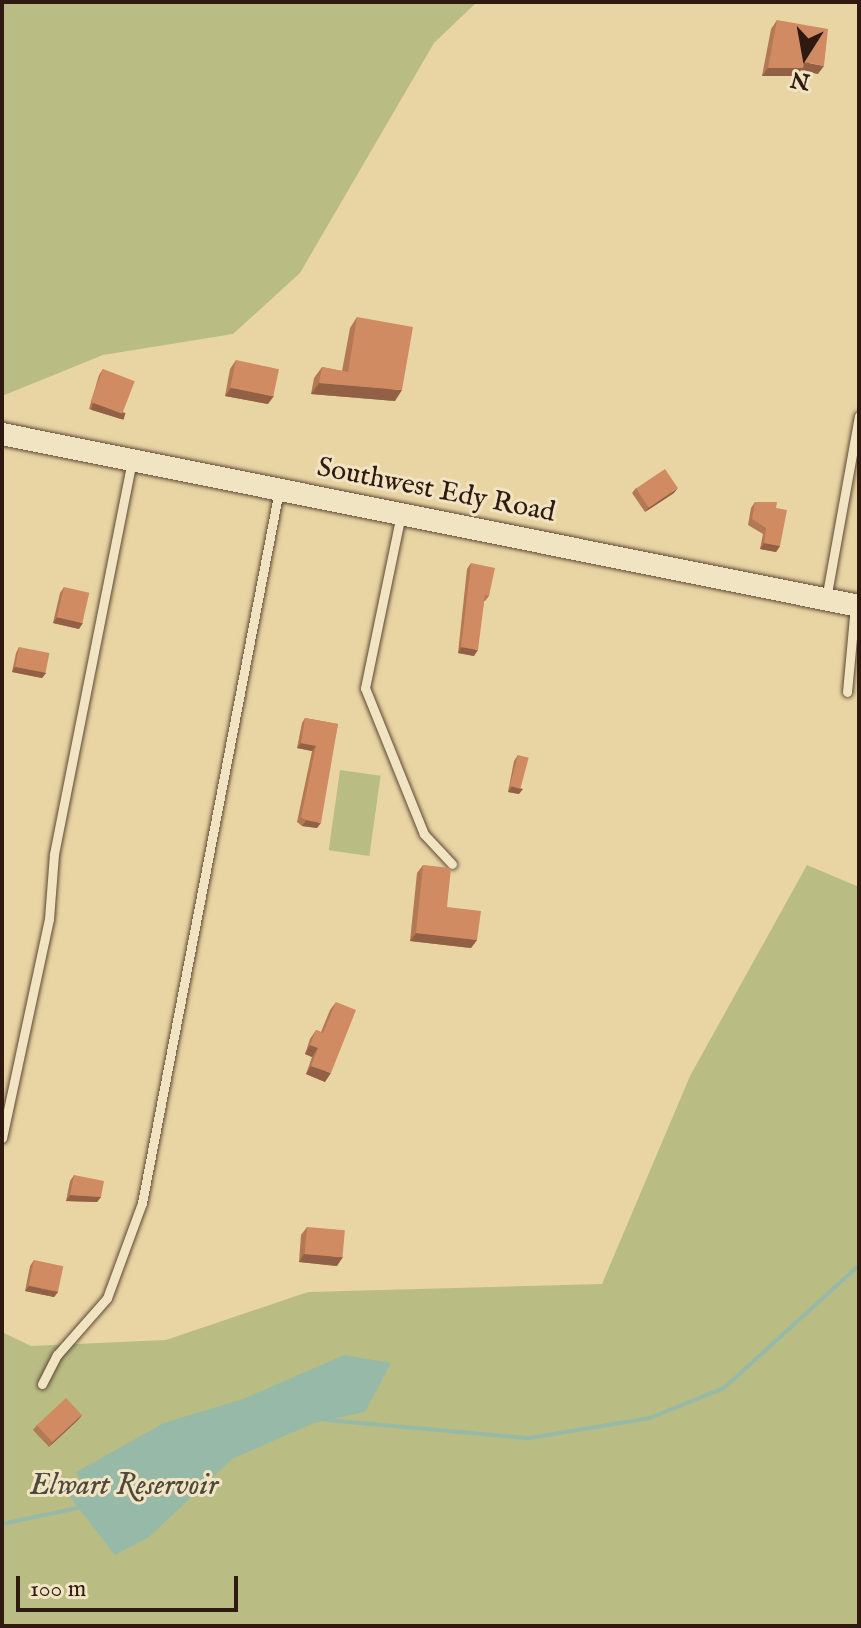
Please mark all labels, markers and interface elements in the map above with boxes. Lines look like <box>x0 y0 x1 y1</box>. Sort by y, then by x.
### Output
north arrow <box>765 16 845 96</box>
text: N <box>788 64 812 95</box>
street label: Southwest Edy Road <box>314 451 558 531</box>
water label: Elwart Reservoir <box>30 1468 218 1504</box>
scale bar <box>20 1560 242 1610</box>
text: 100 m <box>30 1574 86 1605</box>

